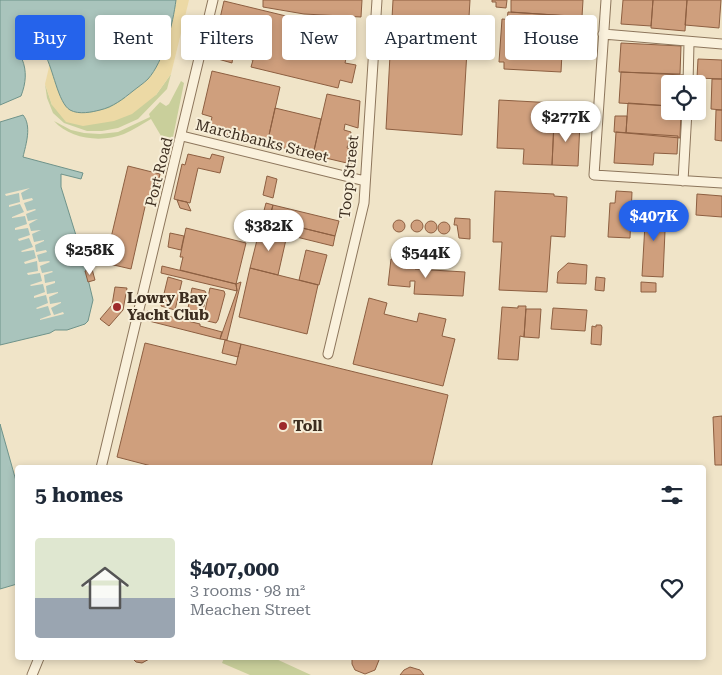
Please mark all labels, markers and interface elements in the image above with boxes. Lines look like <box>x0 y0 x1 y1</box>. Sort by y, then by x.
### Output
chip: Buy <box>15 15 85 60</box>
chip: Rent <box>95 15 171 60</box>
chip: Filters <box>181 15 272 60</box>
chip: New <box>282 15 356 60</box>
chip: Apartment <box>366 15 495 60</box>
chip: House <box>505 15 597 60</box>
map controls <box>661 75 706 120</box>
button: locate <box>661 75 706 120</box>
pin: $277K <box>531 100 601 143</box>
text: $277K <box>542 107 590 126</box>
street label: Marchbanks Street <box>194 116 331 166</box>
street label: Toop Street <box>336 134 362 220</box>
street label: Port Road <box>142 135 176 209</box>
pin: $407K <box>619 200 689 242</box>
text: $407K <box>630 206 678 225</box>
pin: $382K <box>234 210 304 252</box>
text: $382K <box>245 216 293 235</box>
pin: $258K <box>55 234 125 276</box>
pin: $544K <box>391 236 461 279</box>
text: $258K <box>66 240 114 259</box>
text: $544K <box>402 243 450 262</box>
place label: Lowry Bay Yacht Club <box>127 289 209 324</box>
marker: Lowry Bay Yacht Club <box>111 301 123 313</box>
place label: Toll <box>293 417 322 435</box>
marker: Toll <box>277 420 289 432</box>
icon: filters <box>658 481 686 509</box>
text: 5 homes <box>35 483 123 507</box>
text: $407,000 <box>190 557 279 581</box>
icon: home <box>75 558 135 618</box>
icon: heart <box>658 574 686 602</box>
text: 3 rooms · 98 m² <box>190 581 305 600</box>
text: Meachen Street <box>190 600 311 619</box>

